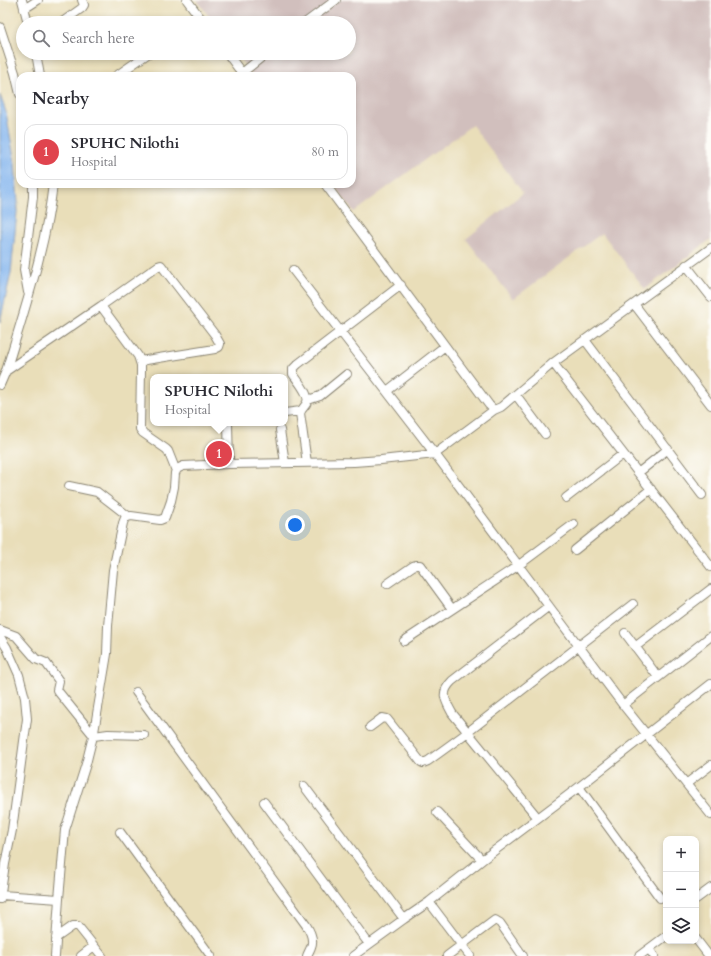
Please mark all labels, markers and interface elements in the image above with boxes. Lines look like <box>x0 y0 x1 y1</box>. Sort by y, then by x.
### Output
search box <box>16 16 356 60</box>
icon: search <box>30 27 52 49</box>
text: Search here <box>62 28 135 48</box>
text: Nearby <box>32 87 89 110</box>
text: SPUHC Nilothi <box>71 133 179 153</box>
text: 1 <box>43 143 49 161</box>
text: 80 m <box>311 143 339 161</box>
text: Hospital <box>71 153 117 171</box>
popup <box>150 374 288 426</box>
text: SPUHC Nilothi <box>165 381 273 401</box>
text: Hospital <box>165 401 211 419</box>
pin: 1 <box>206 439 232 469</box>
your location <box>285 515 305 535</box>
map controls <box>663 836 699 944</box>
button: + <box>663 836 699 872</box>
button: − <box>663 872 699 908</box>
button: layers <box>663 908 699 944</box>

